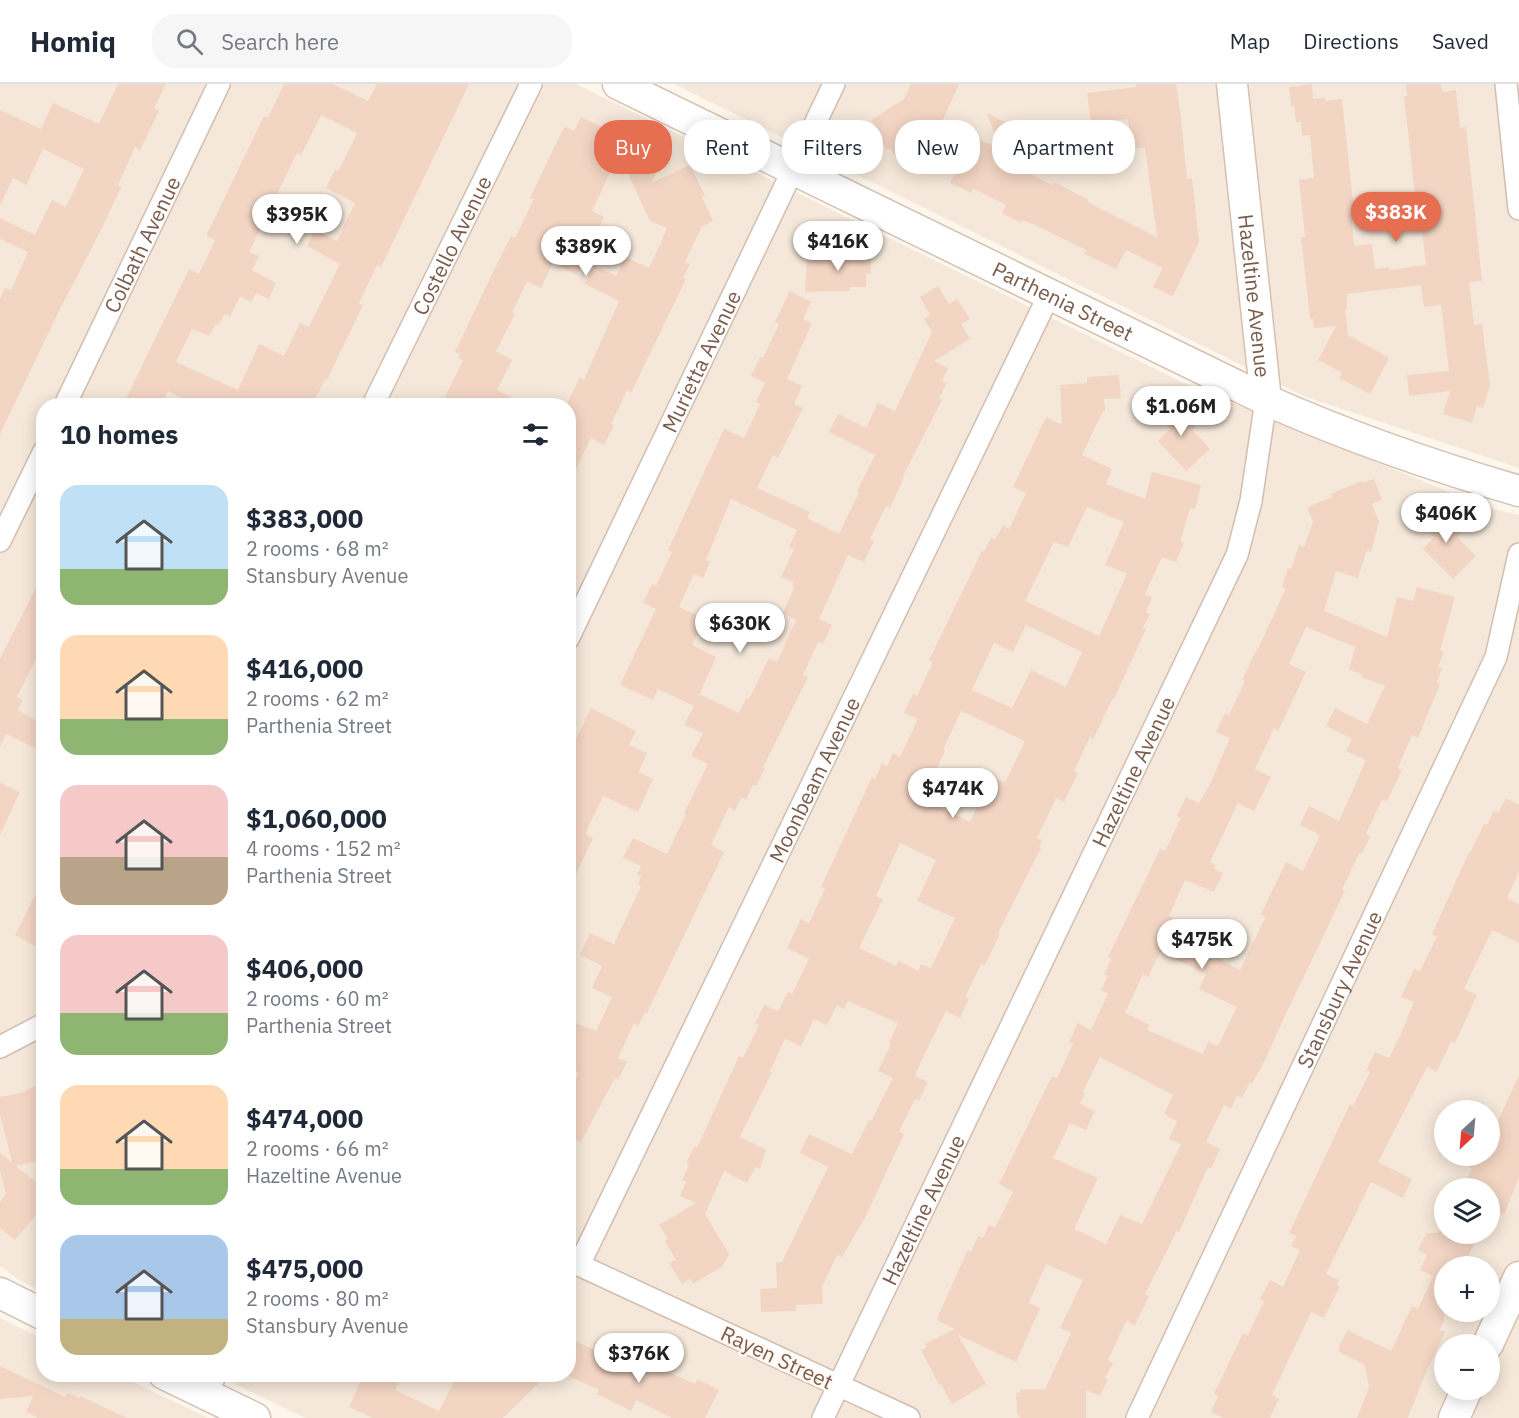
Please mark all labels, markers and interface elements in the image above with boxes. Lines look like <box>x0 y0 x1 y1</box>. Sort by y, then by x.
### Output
search box <box>152 14 572 68</box>
text: Homiq <box>30 23 116 60</box>
icon: search <box>173 25 206 58</box>
text: Search here <box>221 27 339 56</box>
text: Map <box>1230 27 1270 55</box>
text: Directions <box>1303 27 1399 55</box>
text: Saved <box>1432 27 1489 55</box>
chip: Buy <box>594 120 672 174</box>
chip: Rent <box>684 120 770 174</box>
chip: Filters <box>782 120 883 174</box>
chip: New <box>895 120 980 174</box>
chip: Apartment <box>992 120 1135 174</box>
street label: Costello Avenue <box>405 171 498 320</box>
street label: Colbath Avenue <box>97 172 187 317</box>
pin: $383K <box>1354 192 1438 243</box>
pin: $395K <box>255 194 339 245</box>
text: $383K <box>1365 198 1427 225</box>
text: $395K <box>266 200 328 227</box>
street label: Hazeltine Avenue <box>1232 213 1277 379</box>
pin: $416K <box>796 221 880 272</box>
pin: $389K <box>544 226 628 277</box>
text: $416K <box>807 227 869 254</box>
text: $389K <box>555 232 617 259</box>
street label: Parthenia Street <box>988 255 1138 347</box>
street label: Murietta Avenue <box>655 286 747 437</box>
pin: $1.06M <box>1132 386 1230 437</box>
text: $1.06M <box>1146 392 1216 419</box>
text: 10 homes <box>60 417 178 451</box>
icon: filters <box>519 418 552 451</box>
pin: $406K <box>1404 493 1488 544</box>
text: $406K <box>1415 499 1477 526</box>
text: $383,000 <box>246 501 363 535</box>
icon: home <box>108 509 180 581</box>
text: 2 rooms · 68 m² <box>246 535 389 562</box>
text: Stansbury Avenue <box>246 562 408 589</box>
pin: $630K <box>698 603 782 654</box>
text: $630K <box>709 609 771 636</box>
text: $416,000 <box>246 651 363 685</box>
icon: home <box>108 659 180 731</box>
text: 2 rooms · 62 m² <box>246 685 389 712</box>
street label: Moonbeam Avenue <box>762 692 866 867</box>
street label: Hazeltine Avenue <box>1085 692 1181 852</box>
text: Parthenia Street <box>246 712 392 739</box>
pin: $474K <box>911 768 995 819</box>
text: $474K <box>922 774 984 801</box>
text: $1,060,000 <box>246 801 387 835</box>
icon: home <box>108 809 180 881</box>
text: 4 rooms · 152 m² <box>246 835 401 862</box>
text: Parthenia Street <box>246 862 392 889</box>
street label: Stansbury Avenue <box>1290 906 1388 1072</box>
pin: $475K <box>1160 919 1244 970</box>
text: $475K <box>1171 925 1233 952</box>
text: $406,000 <box>246 951 363 985</box>
icon: home <box>108 959 180 1031</box>
text: 2 rooms · 60 m² <box>246 985 389 1012</box>
text: Parthenia Street <box>246 1012 392 1039</box>
north arrow <box>1434 1100 1500 1166</box>
map controls <box>1434 1100 1500 1400</box>
text: $474,000 <box>246 1101 363 1135</box>
icon: home <box>108 1109 180 1181</box>
street label: Hazeltine Avenue <box>875 1130 971 1290</box>
text: 2 rooms · 66 m² <box>246 1135 389 1162</box>
text: Hazeltine Avenue <box>246 1162 402 1189</box>
button: layers <box>1434 1178 1500 1244</box>
text: $475,000 <box>246 1251 363 1285</box>
button: + <box>1434 1256 1500 1322</box>
icon: home <box>108 1259 180 1331</box>
text: 2 rooms · 80 m² <box>246 1285 389 1312</box>
text: Stansbury Avenue <box>246 1312 408 1339</box>
street label: Rayen Street <box>716 1319 838 1395</box>
pin: $376K <box>597 1333 681 1384</box>
button: − <box>1434 1334 1500 1400</box>
text: $376K <box>608 1339 670 1366</box>

